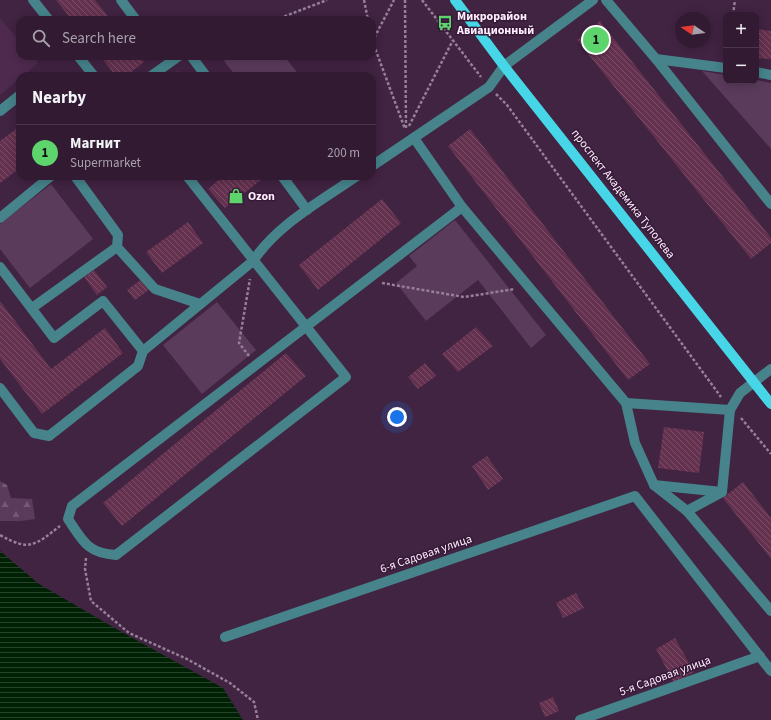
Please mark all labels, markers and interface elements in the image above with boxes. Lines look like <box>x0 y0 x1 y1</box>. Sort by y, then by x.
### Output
place label: Микрорайон Авиационный <box>456 8 534 39</box>
north arrow <box>675 12 711 48</box>
map controls <box>723 12 759 84</box>
button: + <box>723 12 759 48</box>
bus stop icon: Микрорайон Авиационный <box>436 14 454 32</box>
search box <box>16 16 376 60</box>
pin: 1 <box>583 25 609 55</box>
icon: search <box>30 27 52 49</box>
text: Search here <box>62 28 136 49</box>
button: − <box>723 48 759 84</box>
text: Nearby <box>32 86 86 110</box>
street label: проспект Академика Туполева <box>567 126 679 262</box>
text: Магнит <box>70 133 121 154</box>
text: 1 <box>42 144 48 162</box>
text: 200 m <box>327 144 360 162</box>
text: Supermarket <box>70 154 141 172</box>
shop icon: Ozon <box>227 187 245 205</box>
place label: Ozon <box>248 188 275 205</box>
your location <box>387 407 407 427</box>
street label: 6-я Садовая улица <box>378 530 474 578</box>
street label: 5-я Садовая улица <box>617 652 713 700</box>

